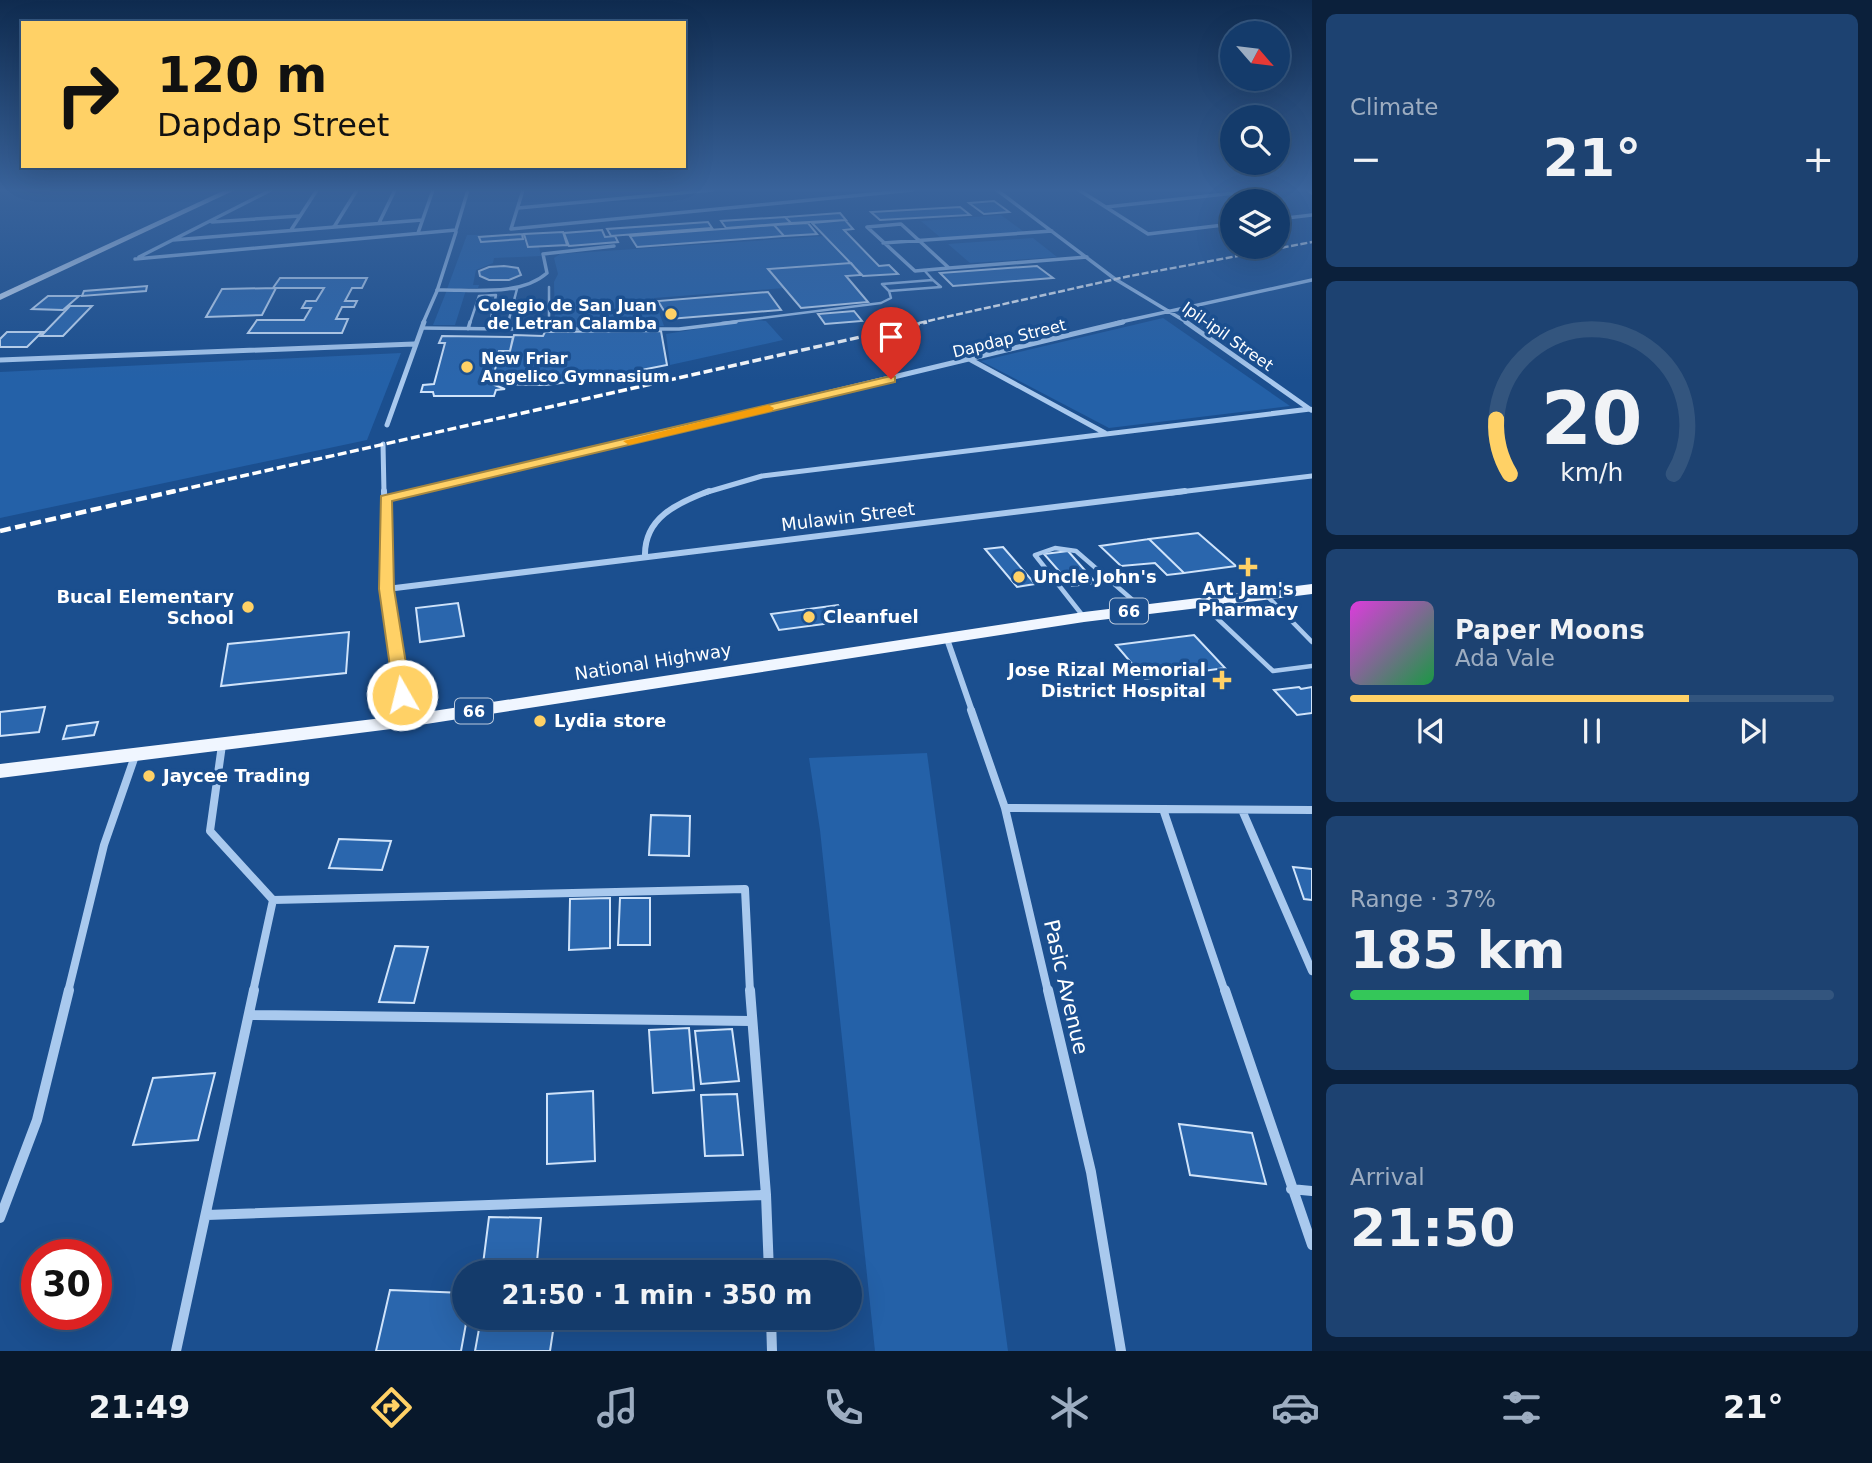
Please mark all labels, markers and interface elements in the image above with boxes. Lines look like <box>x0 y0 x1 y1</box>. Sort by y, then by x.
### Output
north arrow <box>1220 21 1290 91</box>
map controls <box>1220 21 1290 259</box>
text: 120 m <box>157 47 327 104</box>
icon: right <box>42 49 133 140</box>
text: Climate <box>1350 94 1439 120</box>
button: search <box>1220 105 1290 175</box>
text: Dapdap Street <box>157 106 389 144</box>
text: 21° <box>1543 128 1641 188</box>
text: − <box>1350 137 1382 181</box>
text: + <box>1802 137 1834 181</box>
button: layers <box>1220 189 1290 259</box>
place label: Colegio de San Juan de Letran Calamba <box>478 296 657 333</box>
street label: Ipil-ipil Street <box>1179 298 1277 375</box>
marker: Colegio de San Juan de Letran Calamba <box>663 306 679 322</box>
pin <box>861 307 921 379</box>
street label: Dapdap Street <box>950 315 1068 362</box>
icon: arrive <box>872 318 910 356</box>
place label: New Friar Angelico Gymnasium <box>481 349 670 386</box>
marker: New Friar Angelico Gymnasium <box>459 359 475 375</box>
text: 20 <box>1541 377 1643 462</box>
text: km/h <box>1560 458 1624 487</box>
street label: Mulawin Street <box>780 498 916 535</box>
marker: Art Jam's Pharmacy <box>1240 559 1256 575</box>
place label: Uncle John's <box>1033 566 1157 587</box>
marker: Uncle John's <box>1011 569 1027 585</box>
place label: Art Jam's Pharmacy <box>1198 578 1298 620</box>
place label: Bucal Elementary School <box>56 586 234 628</box>
road number: 66 <box>1110 598 1148 624</box>
marker: Bucal Elementary School <box>240 599 256 615</box>
place label: Cleanfuel <box>823 606 919 627</box>
marker: Cleanfuel <box>801 609 817 625</box>
text: Paper Moons <box>1455 615 1645 645</box>
street label: National Highway <box>573 639 733 684</box>
text: Ada Vale <box>1455 645 1555 671</box>
position arrow <box>365 658 439 732</box>
place label: Jose Rizal Memorial District Hospital <box>1006 659 1206 701</box>
marker: Jose Rizal Memorial District Hospital <box>1212 670 1232 690</box>
road number: 66 <box>455 698 493 724</box>
place label: Lydia store <box>554 710 666 731</box>
icon: previous <box>1412 712 1450 750</box>
icon: pause <box>1573 712 1611 750</box>
icon: next <box>1734 712 1772 750</box>
marker: Lydia store <box>532 713 548 729</box>
place label: Jaycee Trading <box>161 765 310 786</box>
marker: Jaycee Trading <box>141 768 157 784</box>
text: Range · 37% <box>1350 886 1496 912</box>
street label: Pasic Avenue <box>1039 917 1093 1057</box>
text: 185 km <box>1350 920 1565 980</box>
text: Arrival <box>1350 1164 1425 1190</box>
text: 21:50 <box>1350 1198 1516 1258</box>
speed limit sign: 30 <box>21 1239 112 1330</box>
text: 21:50 · 1 min · 350 m <box>502 1280 812 1310</box>
icon: directions <box>367 1383 416 1432</box>
icon: music <box>593 1383 642 1432</box>
icon: phone <box>819 1383 868 1432</box>
icon: climate <box>1045 1383 1094 1432</box>
icon: car <box>1271 1383 1320 1432</box>
icon: filters <box>1497 1383 1546 1432</box>
text: 21:49 <box>88 1388 190 1426</box>
text: 21° <box>1723 1388 1783 1426</box>

